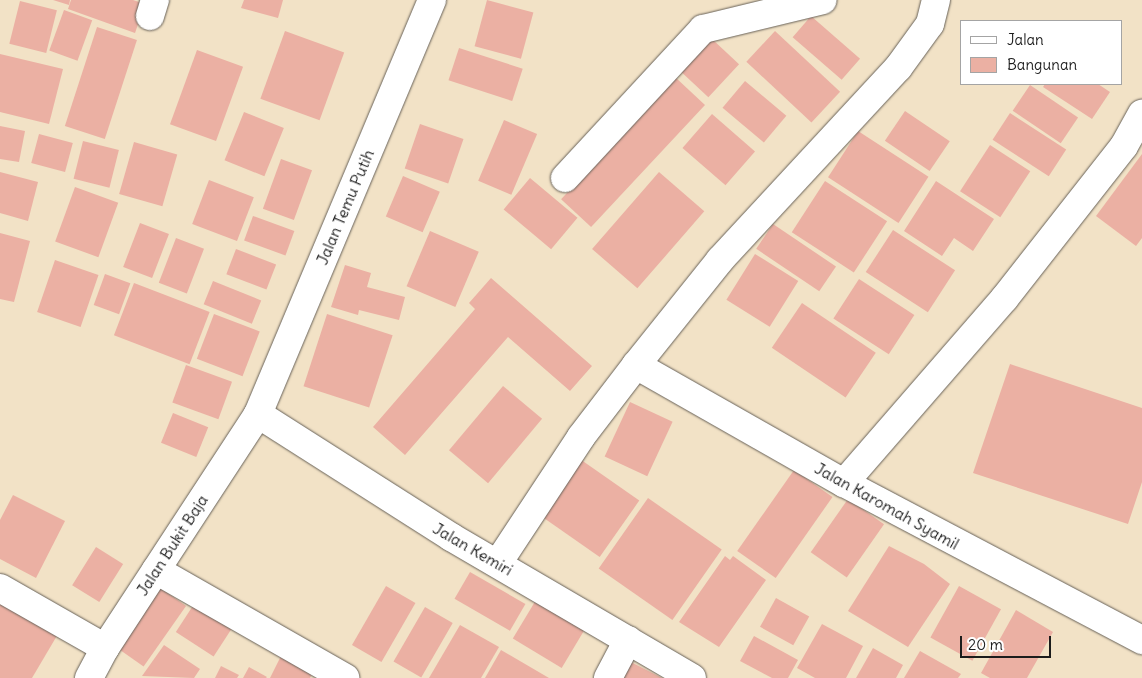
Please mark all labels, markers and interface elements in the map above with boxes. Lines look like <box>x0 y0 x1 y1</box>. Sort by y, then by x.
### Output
legend <box>960 20 1122 85</box>
text: Jalan <box>1007 30 1044 49</box>
text: Bangunan <box>1007 55 1077 74</box>
street label: Jalan Temu Putih <box>312 147 378 267</box>
street label: Jalan Karomah Syamil <box>812 458 962 554</box>
street label: Jalan Bukit Baja <box>132 491 212 599</box>
street label: Jalan Kemiri <box>430 518 516 580</box>
scale bar <box>962 626 1053 658</box>
text: 20 m <box>968 635 1003 654</box>

